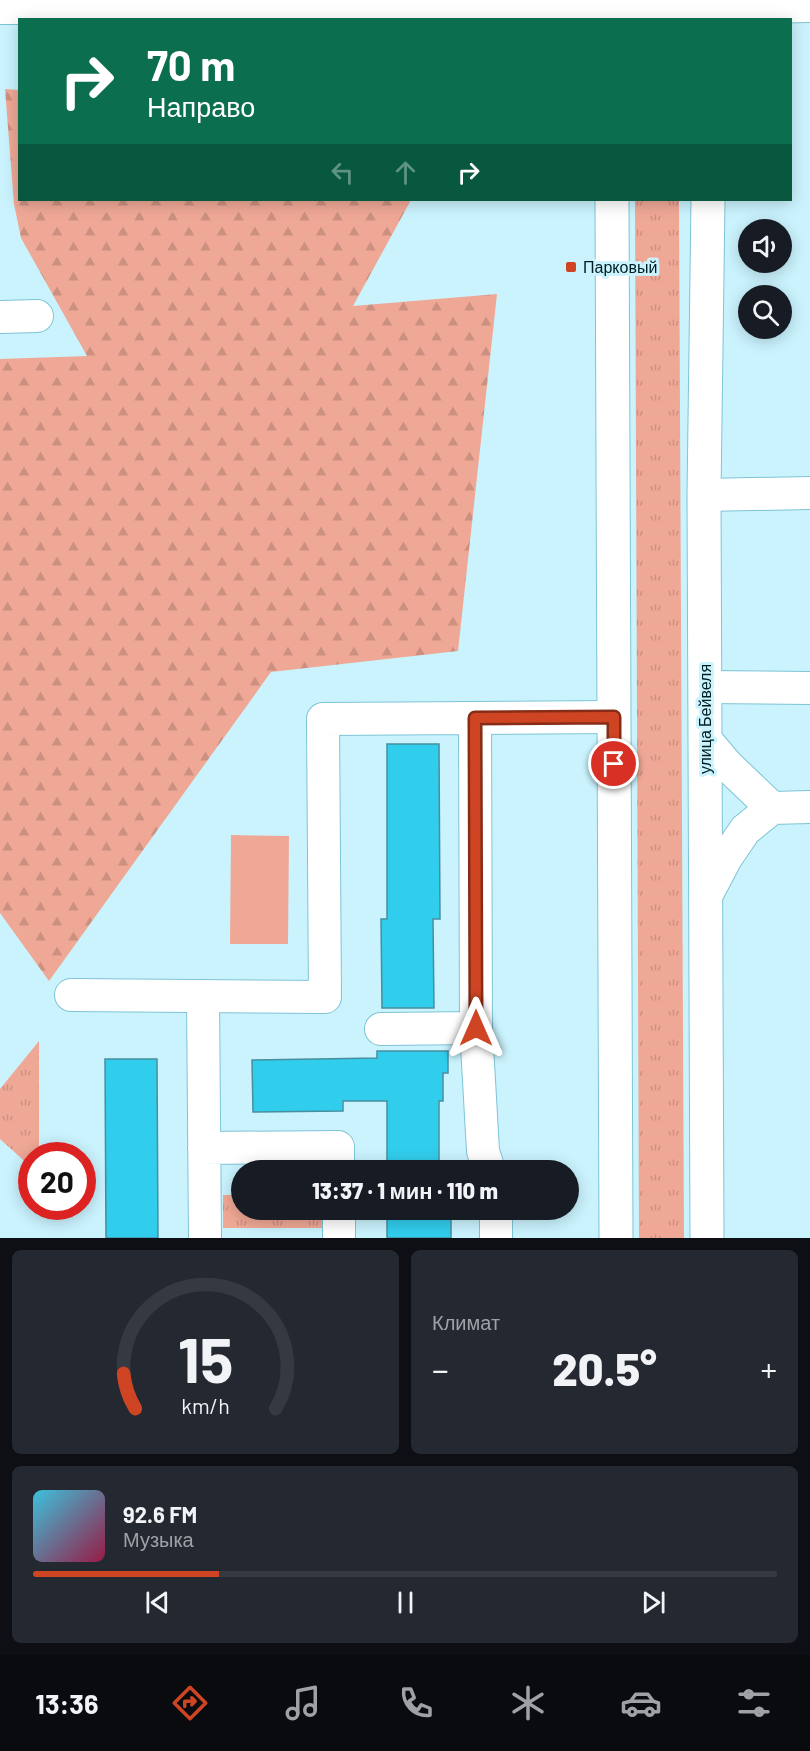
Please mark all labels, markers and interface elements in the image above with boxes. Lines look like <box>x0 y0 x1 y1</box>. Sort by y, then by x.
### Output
text: 70 m <box>147 39 235 89</box>
icon: right <box>48 42 126 120</box>
text: Направо <box>147 90 255 122</box>
icon: left <box>326 156 359 189</box>
icon: ahead <box>389 156 422 189</box>
icon: right <box>452 156 485 189</box>
map controls <box>738 219 792 339</box>
button: sound <box>738 219 792 273</box>
place label: Парковый <box>583 257 657 276</box>
marker: Парковый <box>564 260 578 274</box>
button: search <box>738 285 792 339</box>
street label: улица Бейвеля <box>695 664 714 774</box>
pin <box>588 738 639 789</box>
icon: arrive <box>597 747 630 780</box>
position arrow <box>444 996 508 1060</box>
speed limit sign: 20 <box>18 1142 96 1220</box>
text: 13:37 · 1 мин · 110 m <box>312 1177 498 1203</box>
text: Климат <box>432 1310 500 1334</box>
text: 15 <box>178 1321 233 1395</box>
text: 20.5° <box>552 1341 657 1395</box>
text: − <box>432 1349 449 1389</box>
text: + <box>761 1349 777 1389</box>
text: km/h <box>181 1393 230 1418</box>
text: 92.6 FM <box>123 1501 197 1527</box>
text: Музыка <box>123 1527 194 1551</box>
icon: previous <box>141 1586 174 1619</box>
icon: pause <box>389 1586 422 1619</box>
icon: next <box>637 1586 670 1619</box>
icon: directions <box>169 1682 211 1724</box>
icon: music <box>282 1682 324 1724</box>
icon: phone <box>395 1682 437 1724</box>
icon: climate <box>507 1682 549 1724</box>
icon: car <box>620 1682 662 1724</box>
icon: filters <box>733 1682 775 1724</box>
text: 13:36 <box>35 1687 98 1719</box>

